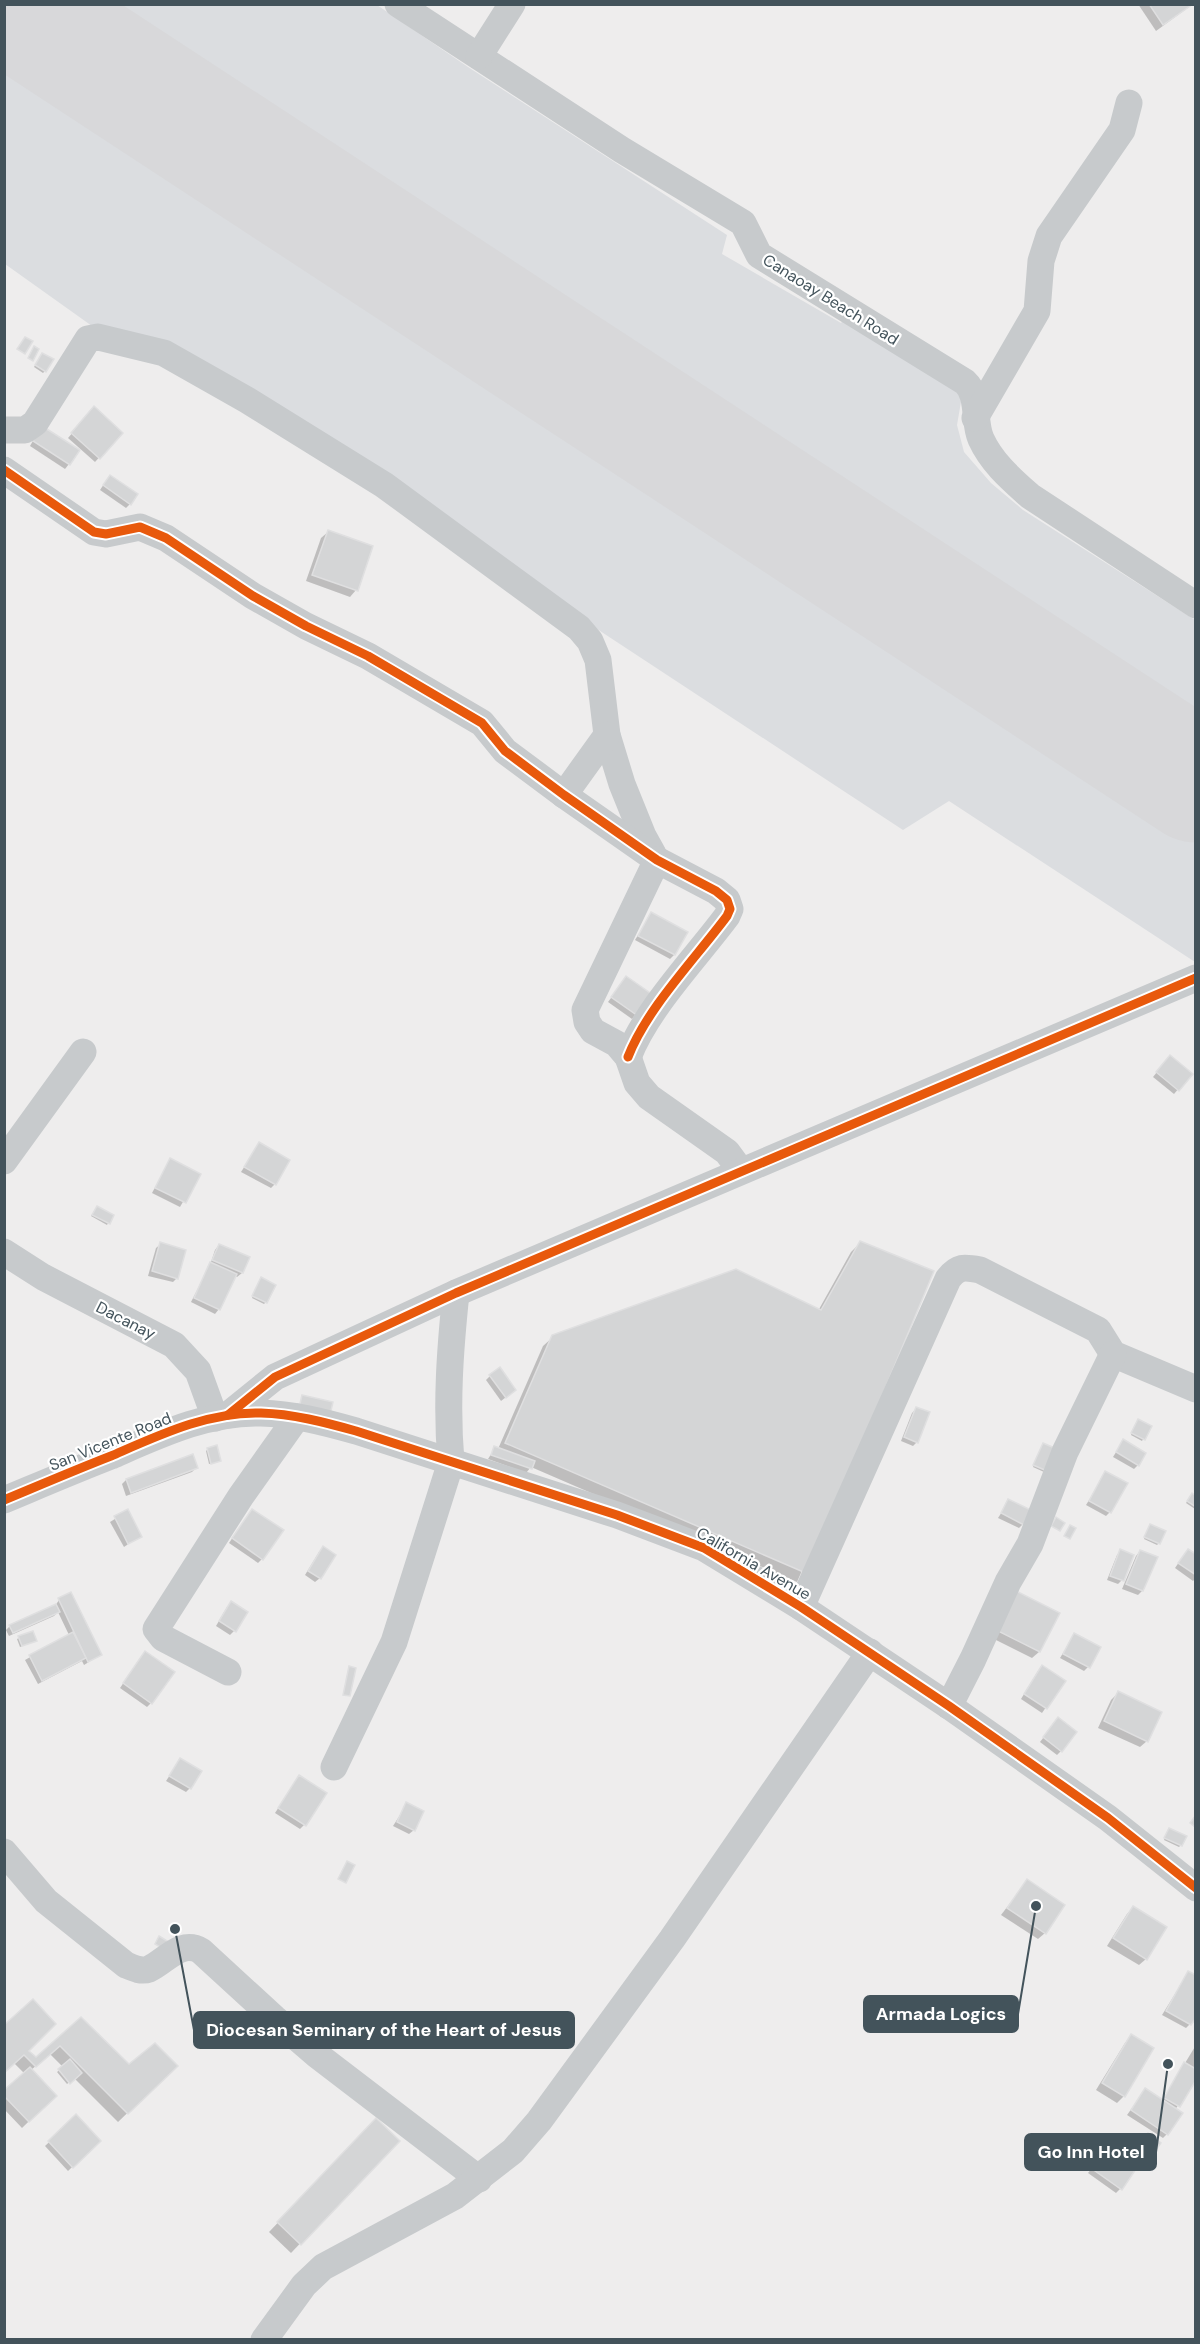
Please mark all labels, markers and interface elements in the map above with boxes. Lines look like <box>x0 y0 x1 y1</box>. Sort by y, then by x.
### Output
street label: Canaoay Beach Road <box>759 249 903 350</box>
street label: Dacanay <box>92 1297 159 1344</box>
street label: San Vicente Road <box>46 1407 174 1476</box>
street label: California Avenue <box>693 1522 815 1605</box>
callout: Armada Logics <box>864 1996 1018 2032</box>
text: Armada Logics <box>876 2002 1006 2026</box>
callout: Diocesan Seminary of the Heart of Jesus <box>194 2012 574 2048</box>
text: Diocesan Seminary of the Heart of Jesus <box>206 2018 562 2042</box>
callout: Go Inn Hotel <box>1025 2134 1156 2170</box>
text: Go Inn Hotel <box>1037 2140 1145 2164</box>

